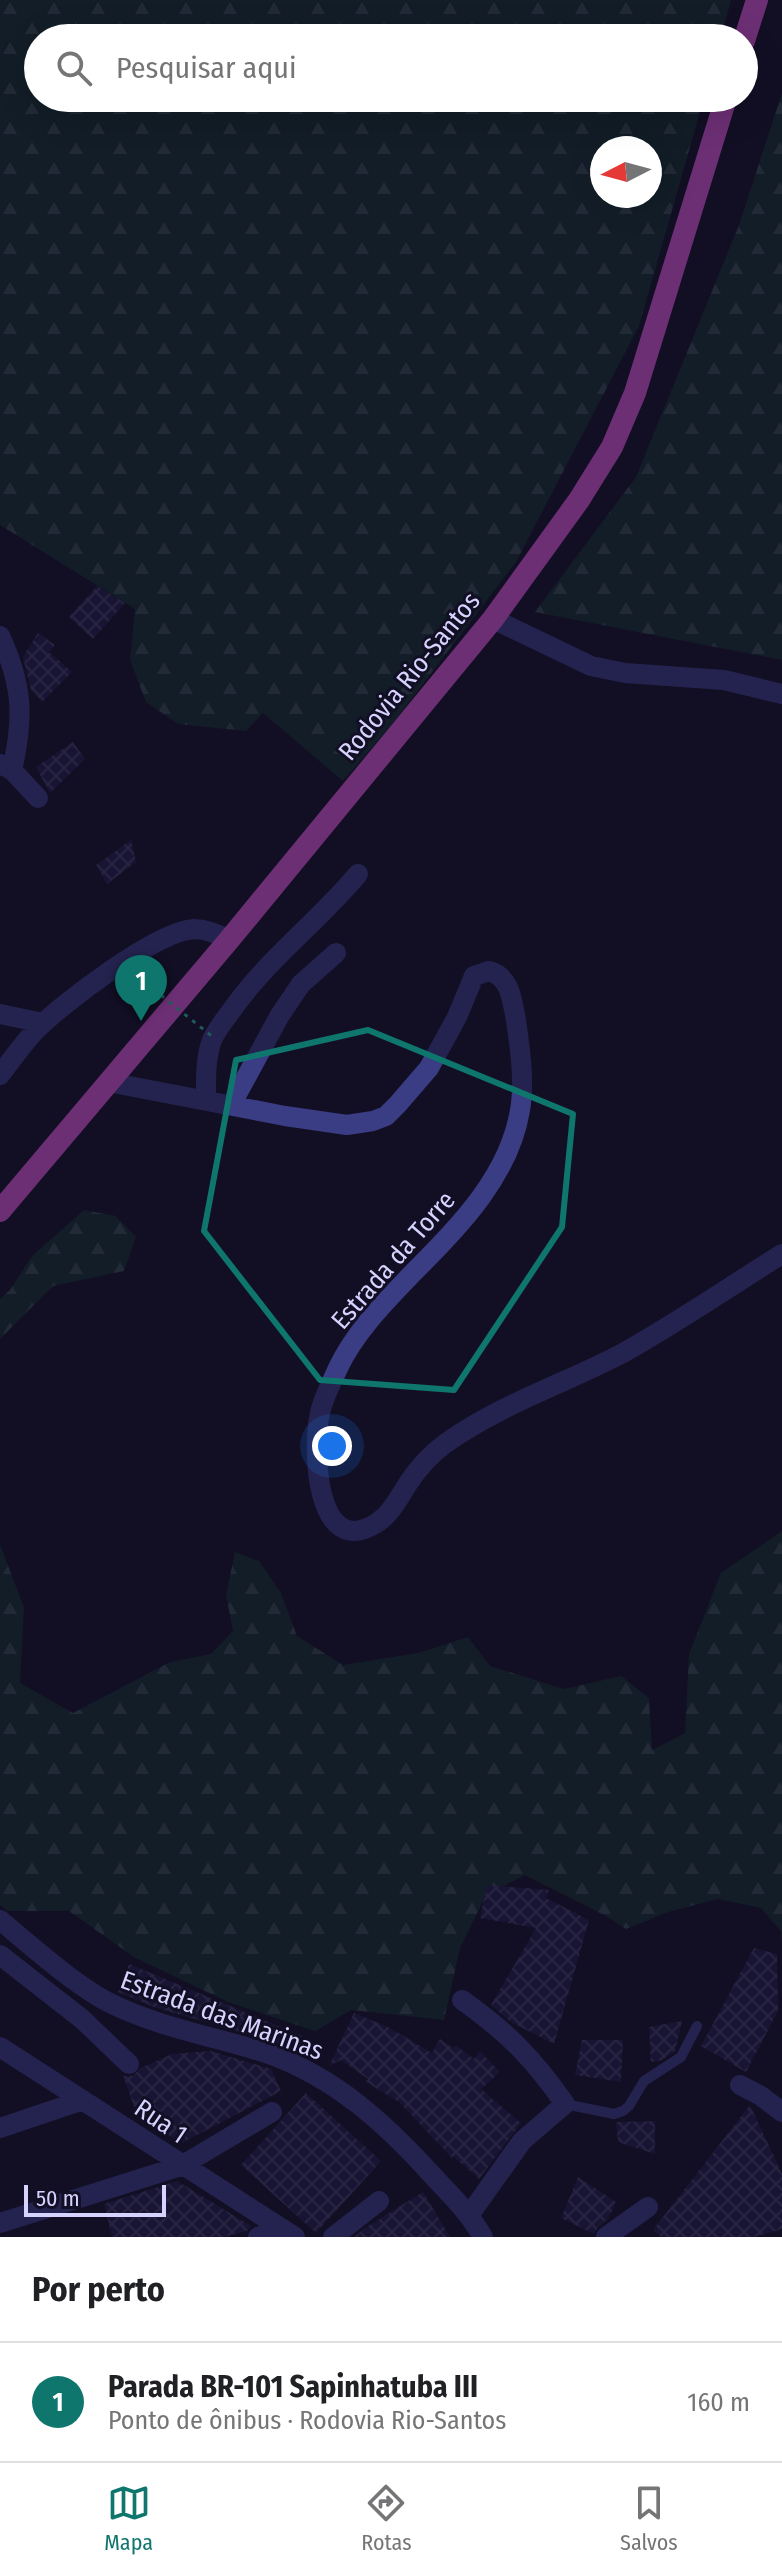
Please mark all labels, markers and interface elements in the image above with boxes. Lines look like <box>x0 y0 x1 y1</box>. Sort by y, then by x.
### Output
search box <box>24 24 758 112</box>
icon: search <box>52 46 96 90</box>
text: Pesquisar aqui <box>116 50 297 86</box>
north arrow <box>590 136 662 208</box>
street label: Rodovia Rio-Santos <box>332 586 487 767</box>
pin: 1 <box>115 955 167 1021</box>
street label: Estrada da Torre <box>325 1185 462 1336</box>
your location <box>312 1426 352 1466</box>
street label: Estrada das Marinas <box>116 1964 327 2067</box>
street label: Rua 1 <box>129 2093 193 2150</box>
scale bar <box>24 2181 166 2217</box>
text: 50 m <box>36 2185 80 2212</box>
text: Por perto <box>32 2269 165 2310</box>
text: Parada BR-101 Sapinhatuba III <box>108 2369 478 2405</box>
text: 1 <box>53 2387 64 2418</box>
text: 160 m <box>687 2387 750 2418</box>
text: Ponto de ônibus · Rodovia Rio-Santos <box>108 2405 506 2436</box>
tab: Mapa <box>104 2481 153 2556</box>
tab: Rotas <box>361 2481 412 2556</box>
tab: Salvos <box>620 2481 678 2556</box>

